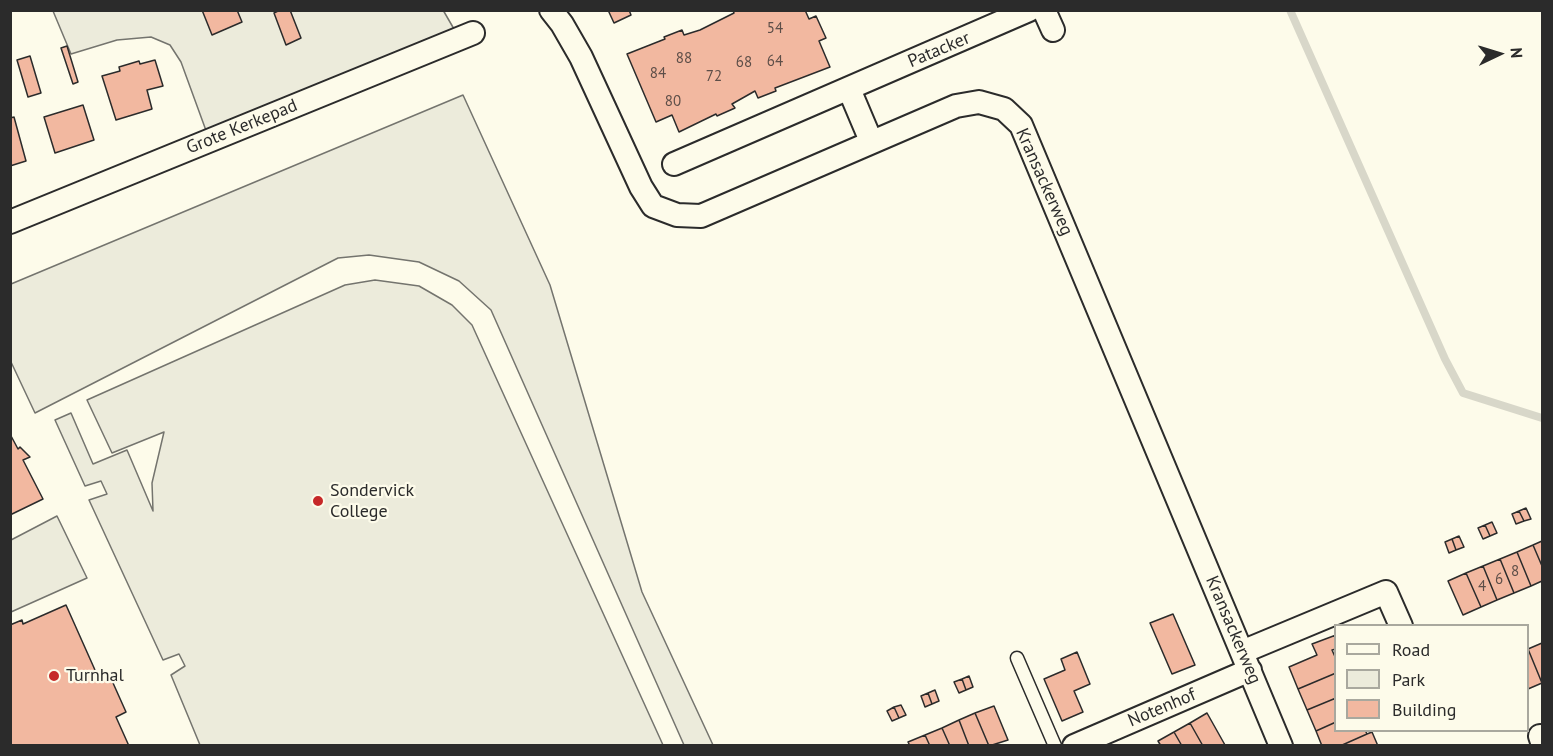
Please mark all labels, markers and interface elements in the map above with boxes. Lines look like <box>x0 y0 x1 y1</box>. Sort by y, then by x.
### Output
house number: 54 <box>767 20 783 38</box>
north arrow <box>1469 24 1529 84</box>
street label: Patacker <box>905 27 973 73</box>
text: N <box>1507 47 1527 59</box>
house number: 88 <box>676 50 692 68</box>
house number: 64 <box>767 53 783 71</box>
house number: 68 <box>736 54 752 72</box>
house number: 84 <box>650 65 666 83</box>
house number: 72 <box>706 68 722 86</box>
house number: 80 <box>665 93 681 111</box>
street label: Grote Kerkepad <box>183 95 301 159</box>
street label: Kransackerweg <box>1011 125 1077 239</box>
place label: Sondervick College <box>330 480 414 522</box>
marker: Sondervick College <box>311 494 325 508</box>
house number: 8 <box>1511 563 1519 581</box>
house number: 6 <box>1495 571 1503 589</box>
street label: Kransackerweg <box>1201 573 1265 687</box>
house number: 4 <box>1478 578 1486 596</box>
legend <box>1334 624 1529 732</box>
text: Road <box>1392 638 1430 661</box>
place label: Turnhal <box>66 665 124 687</box>
text: Park <box>1392 668 1425 691</box>
marker: Turnhal <box>47 669 61 683</box>
street label: Notenhof <box>1125 684 1199 732</box>
text: Building <box>1392 698 1456 721</box>

